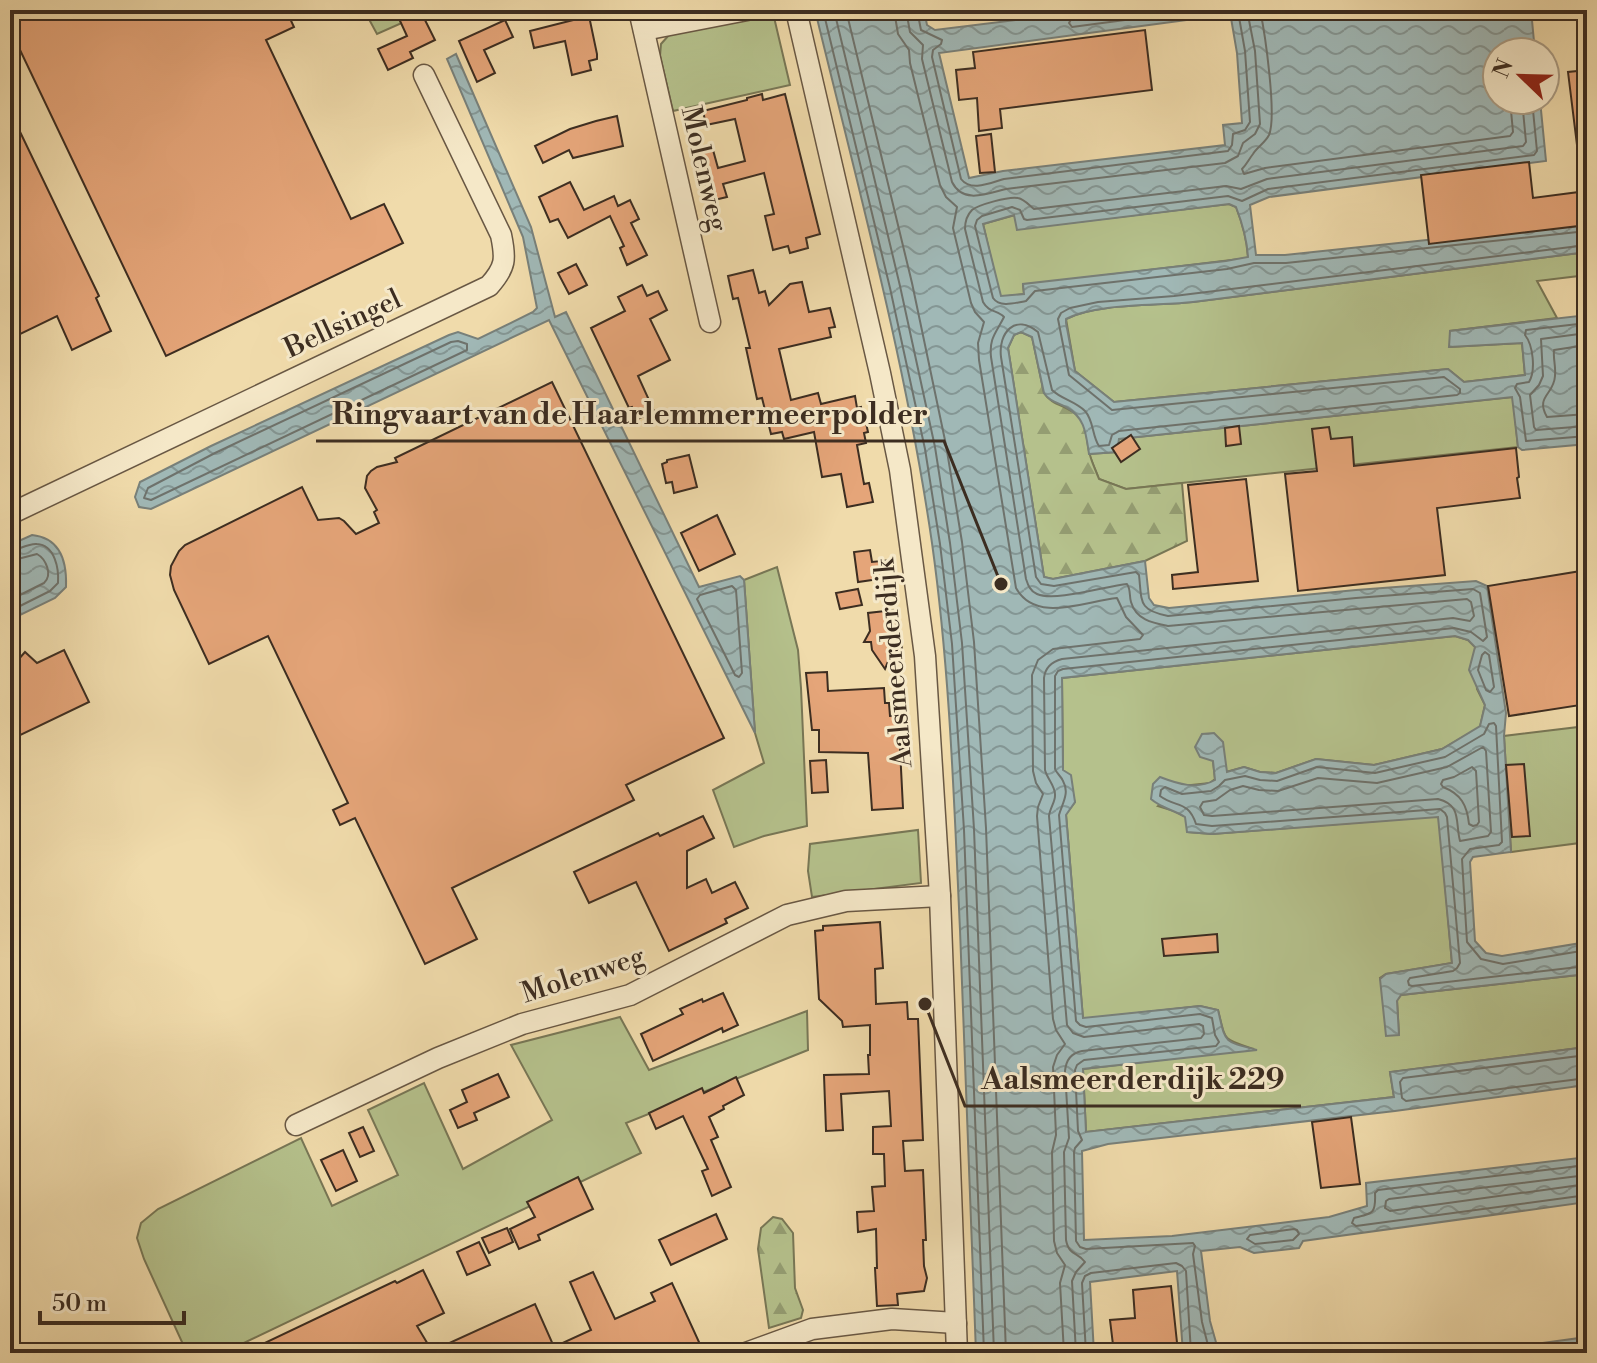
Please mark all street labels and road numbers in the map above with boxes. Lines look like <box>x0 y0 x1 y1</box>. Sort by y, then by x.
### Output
street label: Molenweg <box>673 103 735 235</box>
street label: Bellsingel <box>278 282 407 367</box>
street label: Aalsmeerderdijk <box>867 556 921 770</box>
street label: Molenweg <box>517 939 649 1011</box>

